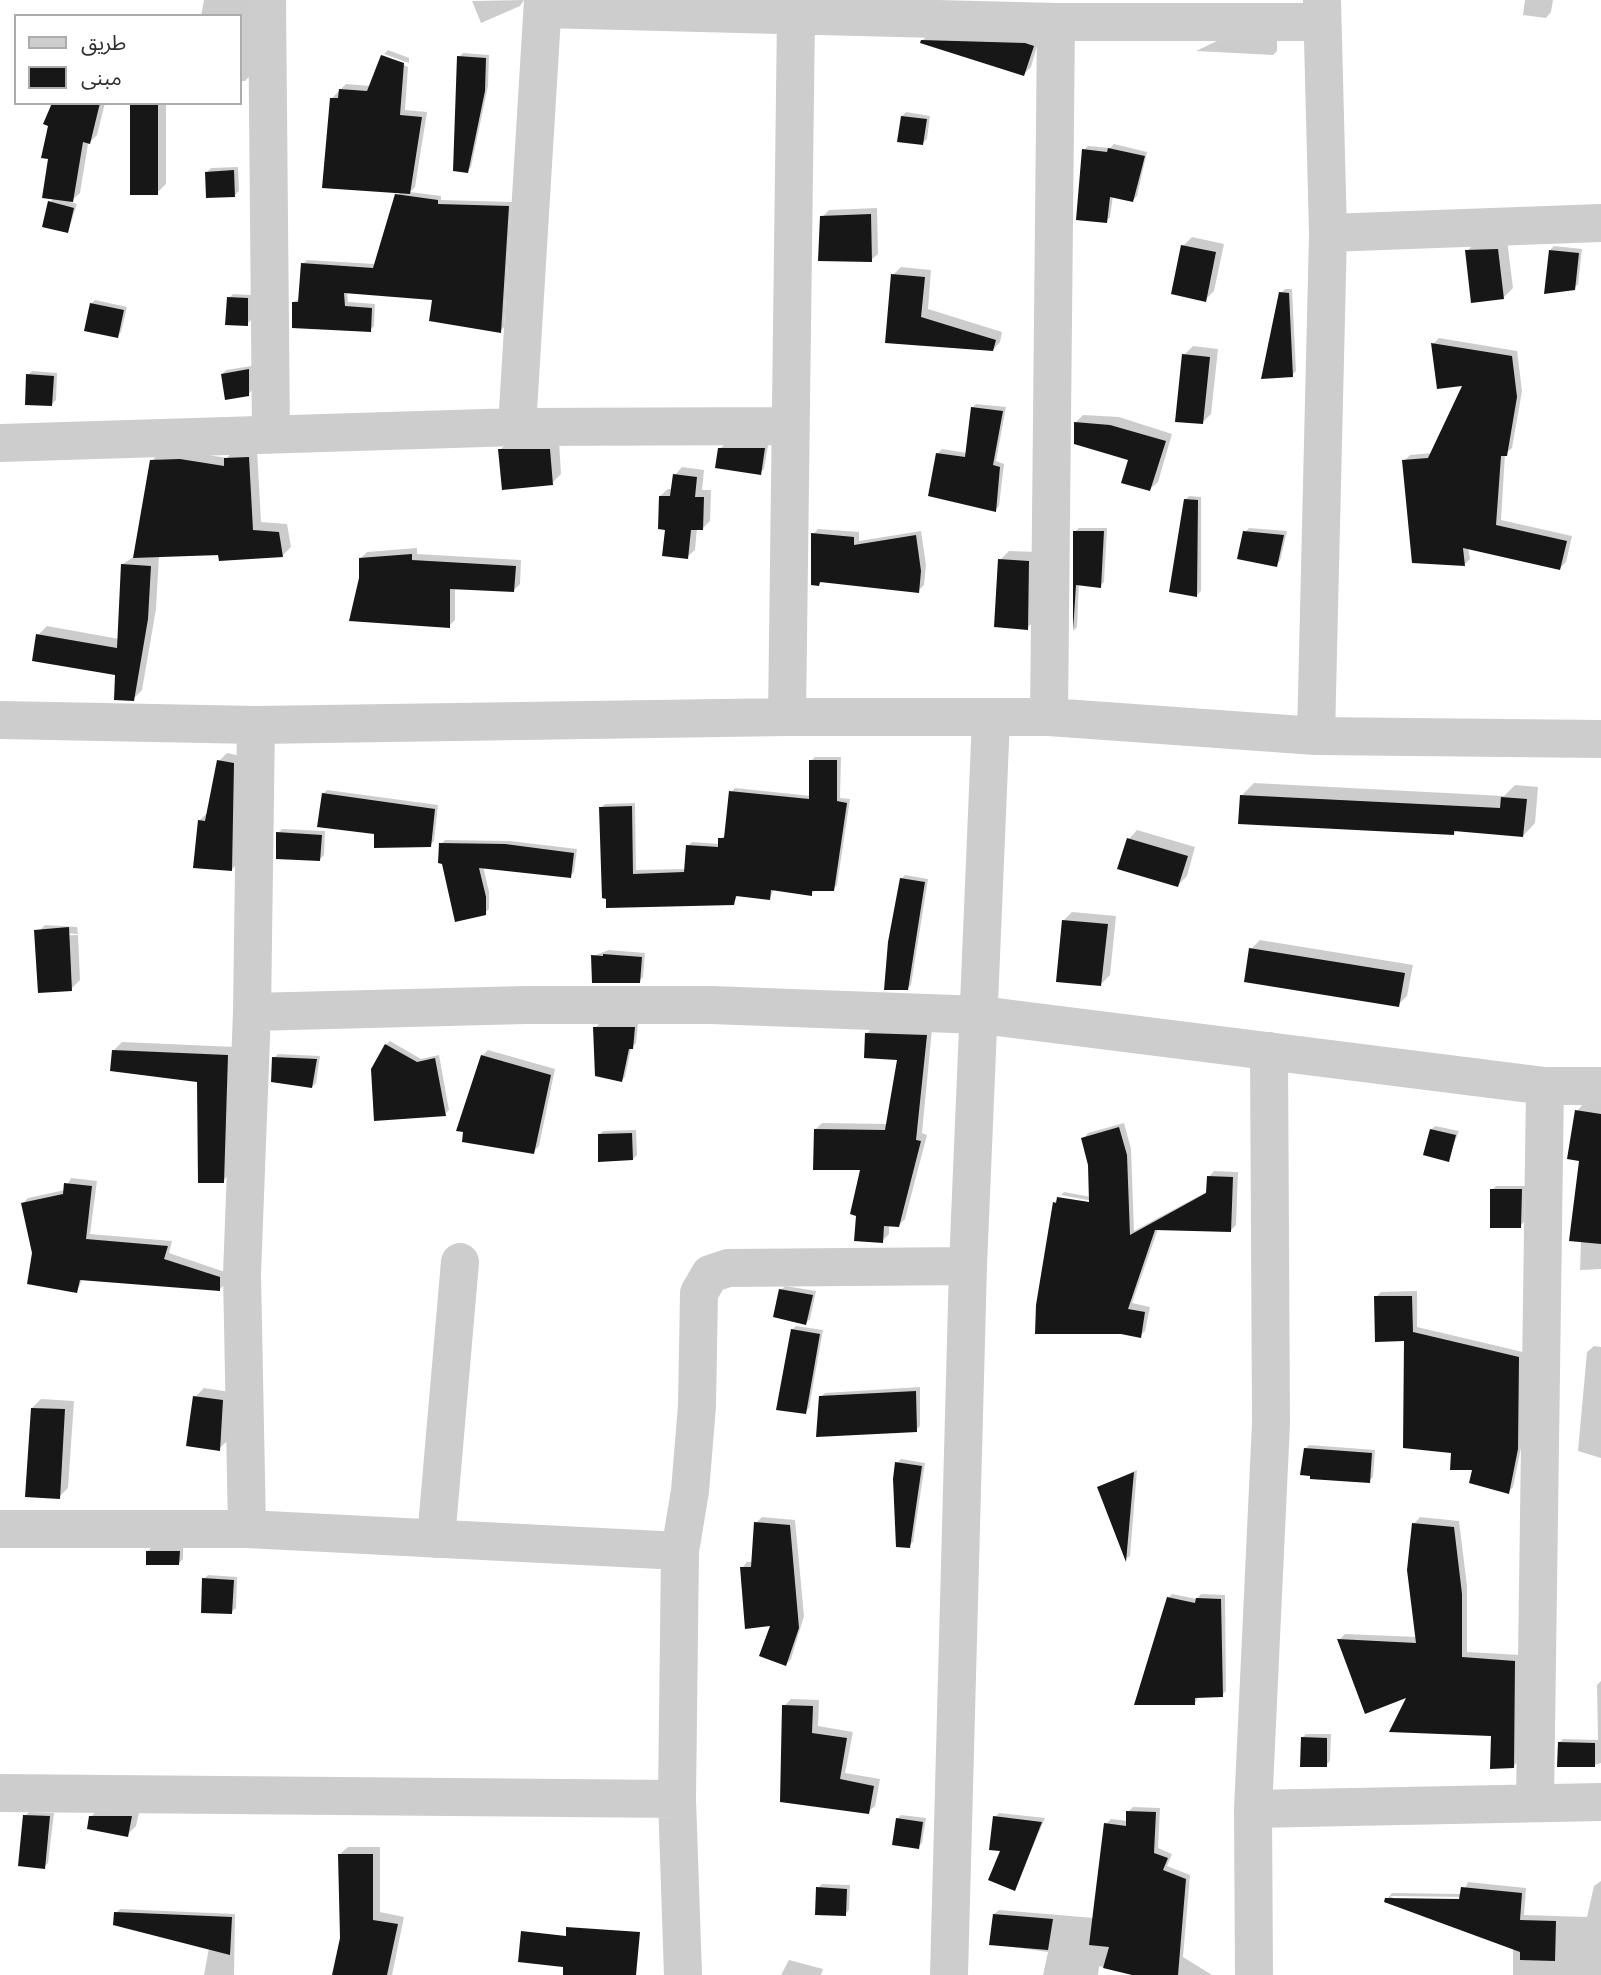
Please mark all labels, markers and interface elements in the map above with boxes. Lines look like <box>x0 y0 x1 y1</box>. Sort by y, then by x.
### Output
legend <box>14 14 242 105</box>
text: طريق <box>81 28 126 56</box>
text: مبنى <box>81 63 122 91</box>

